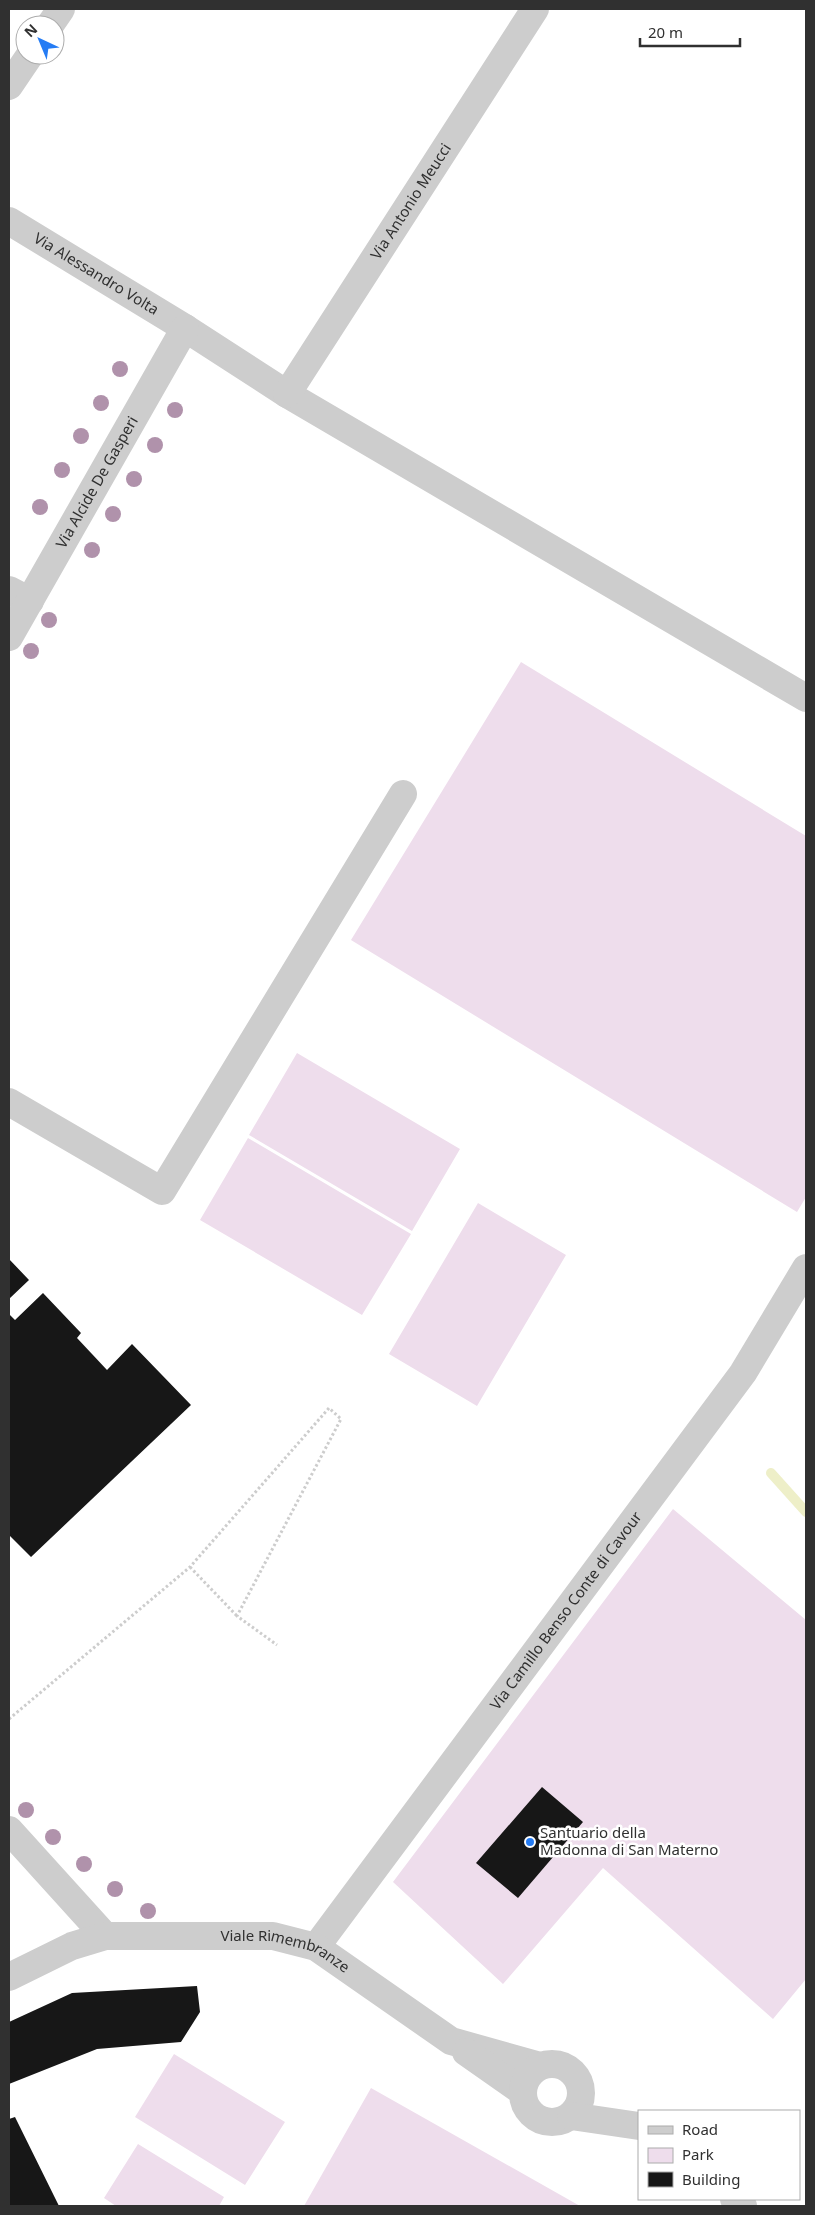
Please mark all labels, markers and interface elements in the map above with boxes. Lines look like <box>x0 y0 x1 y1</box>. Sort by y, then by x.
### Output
north arrow <box>15 15 65 65</box>
scale bar <box>640 15 740 47</box>
text: N <box>20 19 41 41</box>
text: 20 m <box>648 22 683 42</box>
street label: Via Antonio Meucci <box>365 139 455 263</box>
street label: Via Alessandro Volta <box>30 227 163 319</box>
street label: Via Alcide De Gasperi <box>51 412 142 552</box>
street label: Via Camillo Benso Conte di Cavour <box>485 1507 646 1713</box>
place label: Santuario della Madonna di San Materno <box>540 1822 718 1859</box>
marker: Santuario della Madonna di San Materno <box>524 1836 536 1848</box>
street label: Viale Rimembranze <box>220 1925 354 1977</box>
legend <box>638 2110 800 2200</box>
text: Road <box>682 2119 718 2139</box>
text: Park <box>682 2144 714 2164</box>
text: Building <box>682 2169 740 2189</box>

